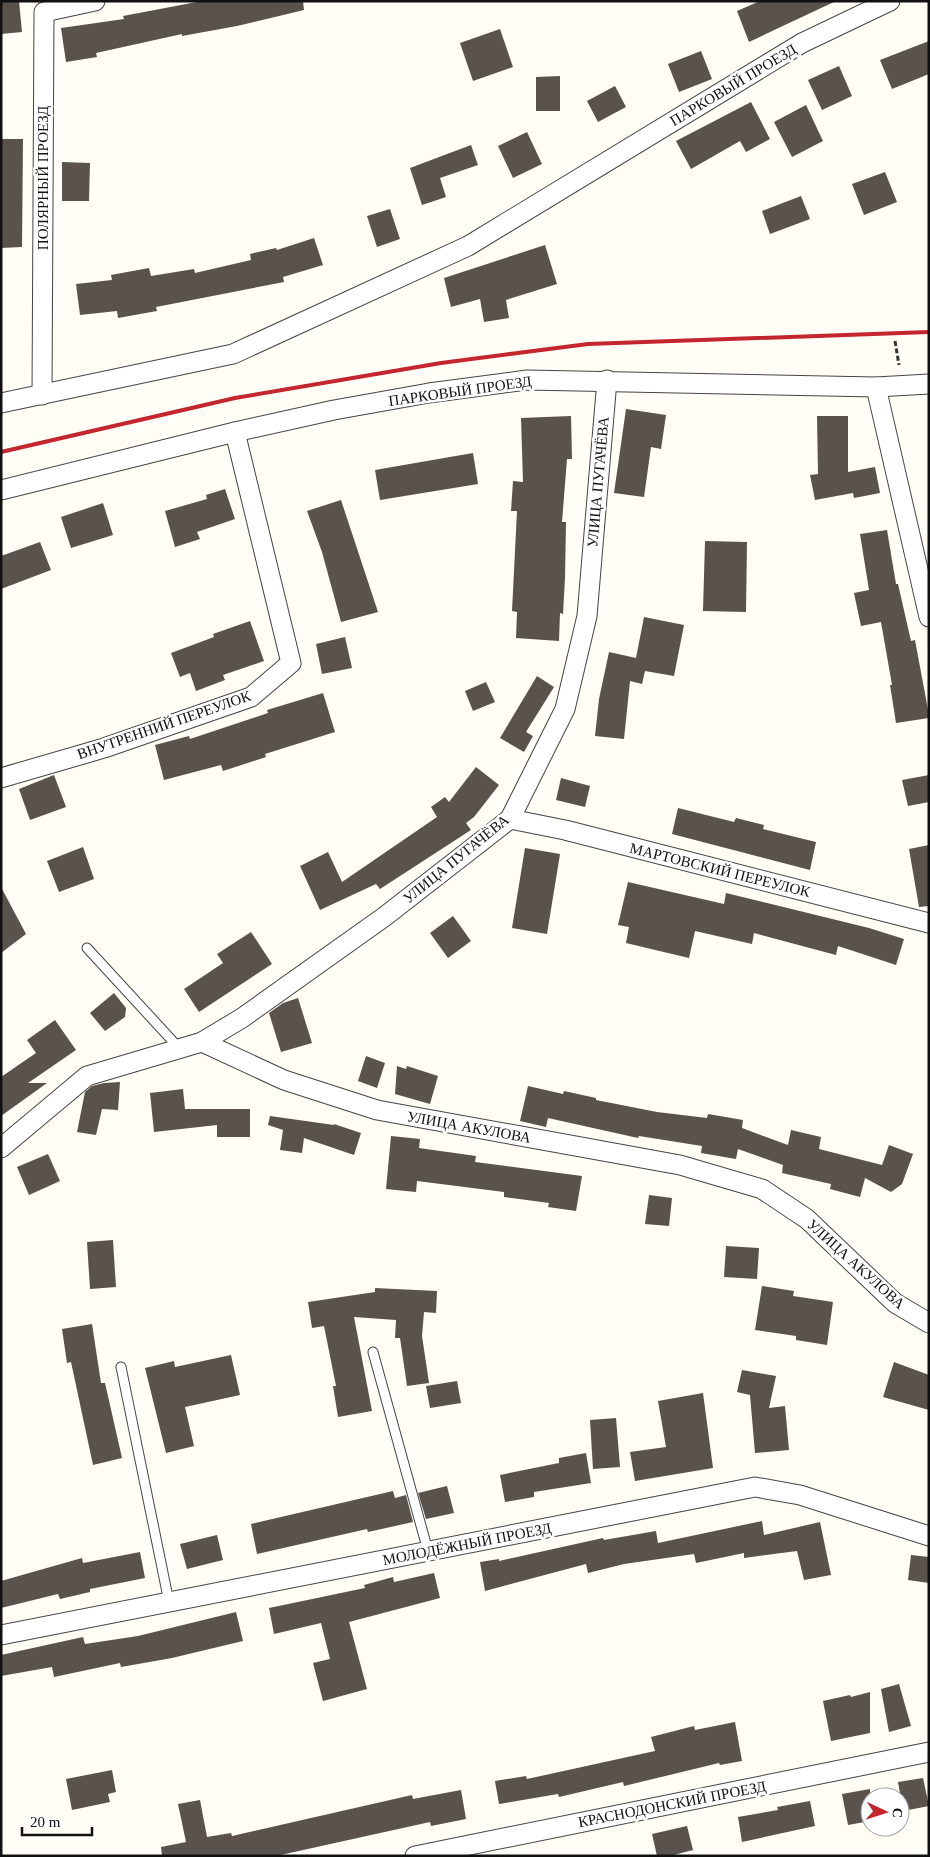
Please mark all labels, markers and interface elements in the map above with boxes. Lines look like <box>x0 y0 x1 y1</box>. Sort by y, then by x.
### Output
street label: ПАРКОВЫЙ ПРОЕЗД <box>667 41 799 129</box>
street label: ПОЛЯРНЫЙ ПРОЕЗД <box>35 106 51 250</box>
street label: ПАРКОВЫЙ ПРОЕЗД <box>387 373 533 409</box>
street label: УЛИЦА ПУГАЧЁВА <box>584 416 612 548</box>
street label: ВНУТРЕННИЙ ПЕРЕУЛОК <box>75 687 254 762</box>
street label: УЛИЦА ПУГАЧЁВА <box>400 811 512 907</box>
street label: МАРТОВСКИЙ ПЕРЕУЛОК <box>628 840 813 900</box>
street label: УЛИЦА АКУЛОВА <box>406 1108 532 1146</box>
street label: УЛИЦА АКУЛОВА <box>804 1216 908 1312</box>
street label: МОЛОДЁЖНЫЙ ПРОЕЗД <box>381 1520 553 1568</box>
street label: КРАСНОДОНСКИЙ ПРОЕЗД <box>577 1778 767 1830</box>
north arrow <box>860 1787 910 1837</box>
scale bar <box>22 1804 92 1836</box>
text: С <box>890 1807 905 1818</box>
text: 20 m <box>30 1814 61 1830</box>

